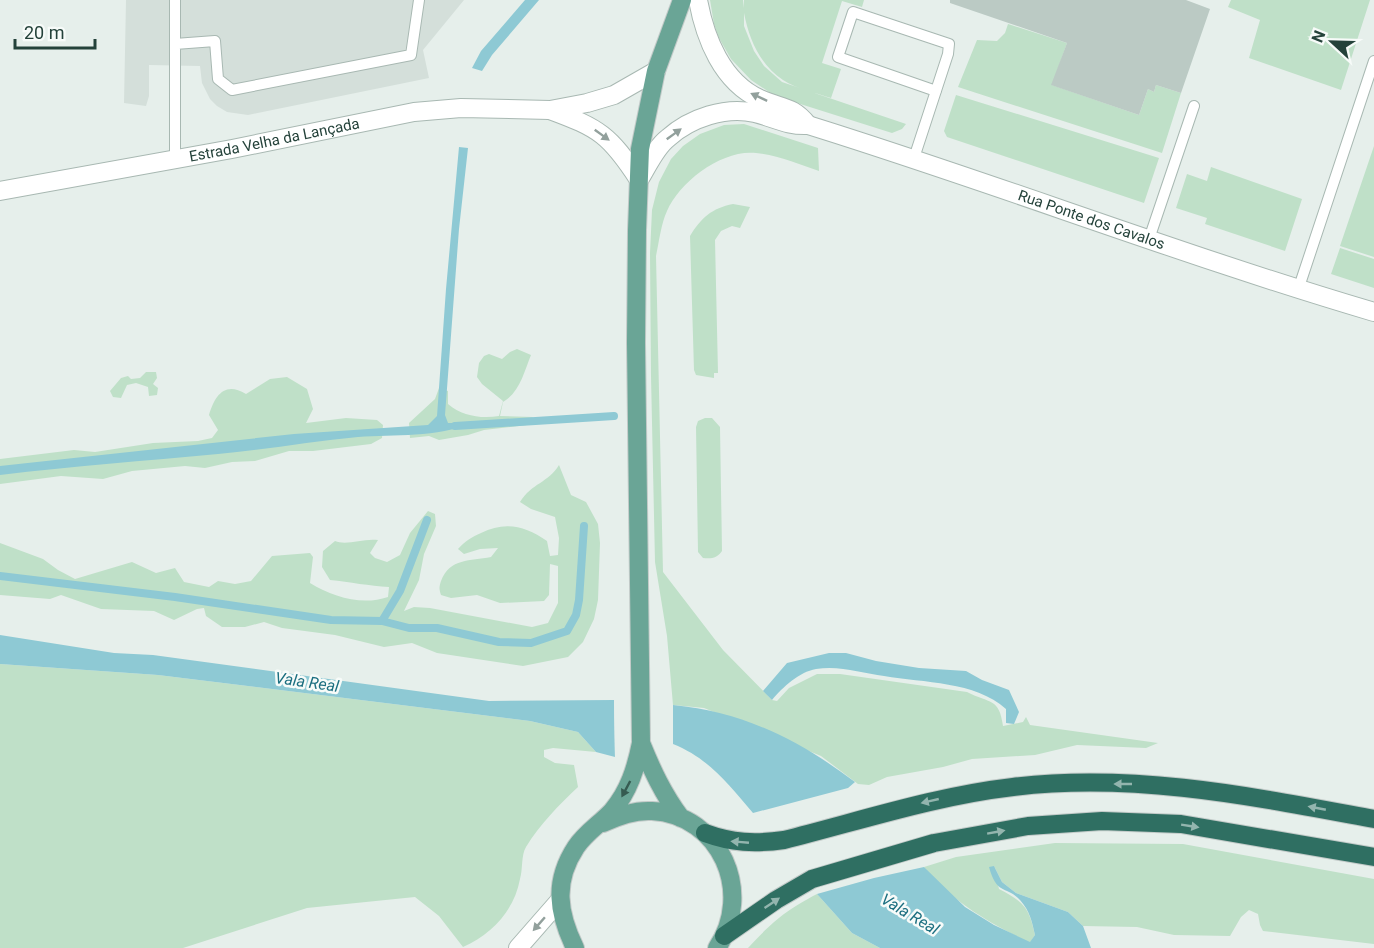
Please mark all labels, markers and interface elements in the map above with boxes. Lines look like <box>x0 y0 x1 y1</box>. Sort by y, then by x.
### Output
scale bar <box>15 12 94 50</box>
north arrow <box>1302 12 1362 72</box>
text: 20 m <box>24 22 64 43</box>
text: N <box>1308 28 1329 45</box>
one-way arrow <box>750 93 767 102</box>
street label: Estrada Velha da Lançada <box>188 114 361 166</box>
one-way arrow <box>595 128 610 140</box>
one-way arrow <box>667 128 682 140</box>
street label: Rua Ponte dos Cavalos <box>1016 186 1167 253</box>
water label: Vala Real <box>274 668 340 696</box>
one-way arrow <box>1114 779 1133 789</box>
one-way arrow <box>621 780 631 797</box>
one-way arrow <box>921 797 939 807</box>
one-way arrow <box>1307 803 1326 812</box>
one-way arrow <box>1181 821 1200 830</box>
one-way arrow <box>987 827 1006 836</box>
one-way arrow <box>731 837 750 847</box>
water label: Vala Real <box>878 889 943 939</box>
one-way arrow <box>764 897 780 909</box>
one-way arrow <box>533 916 546 931</box>

